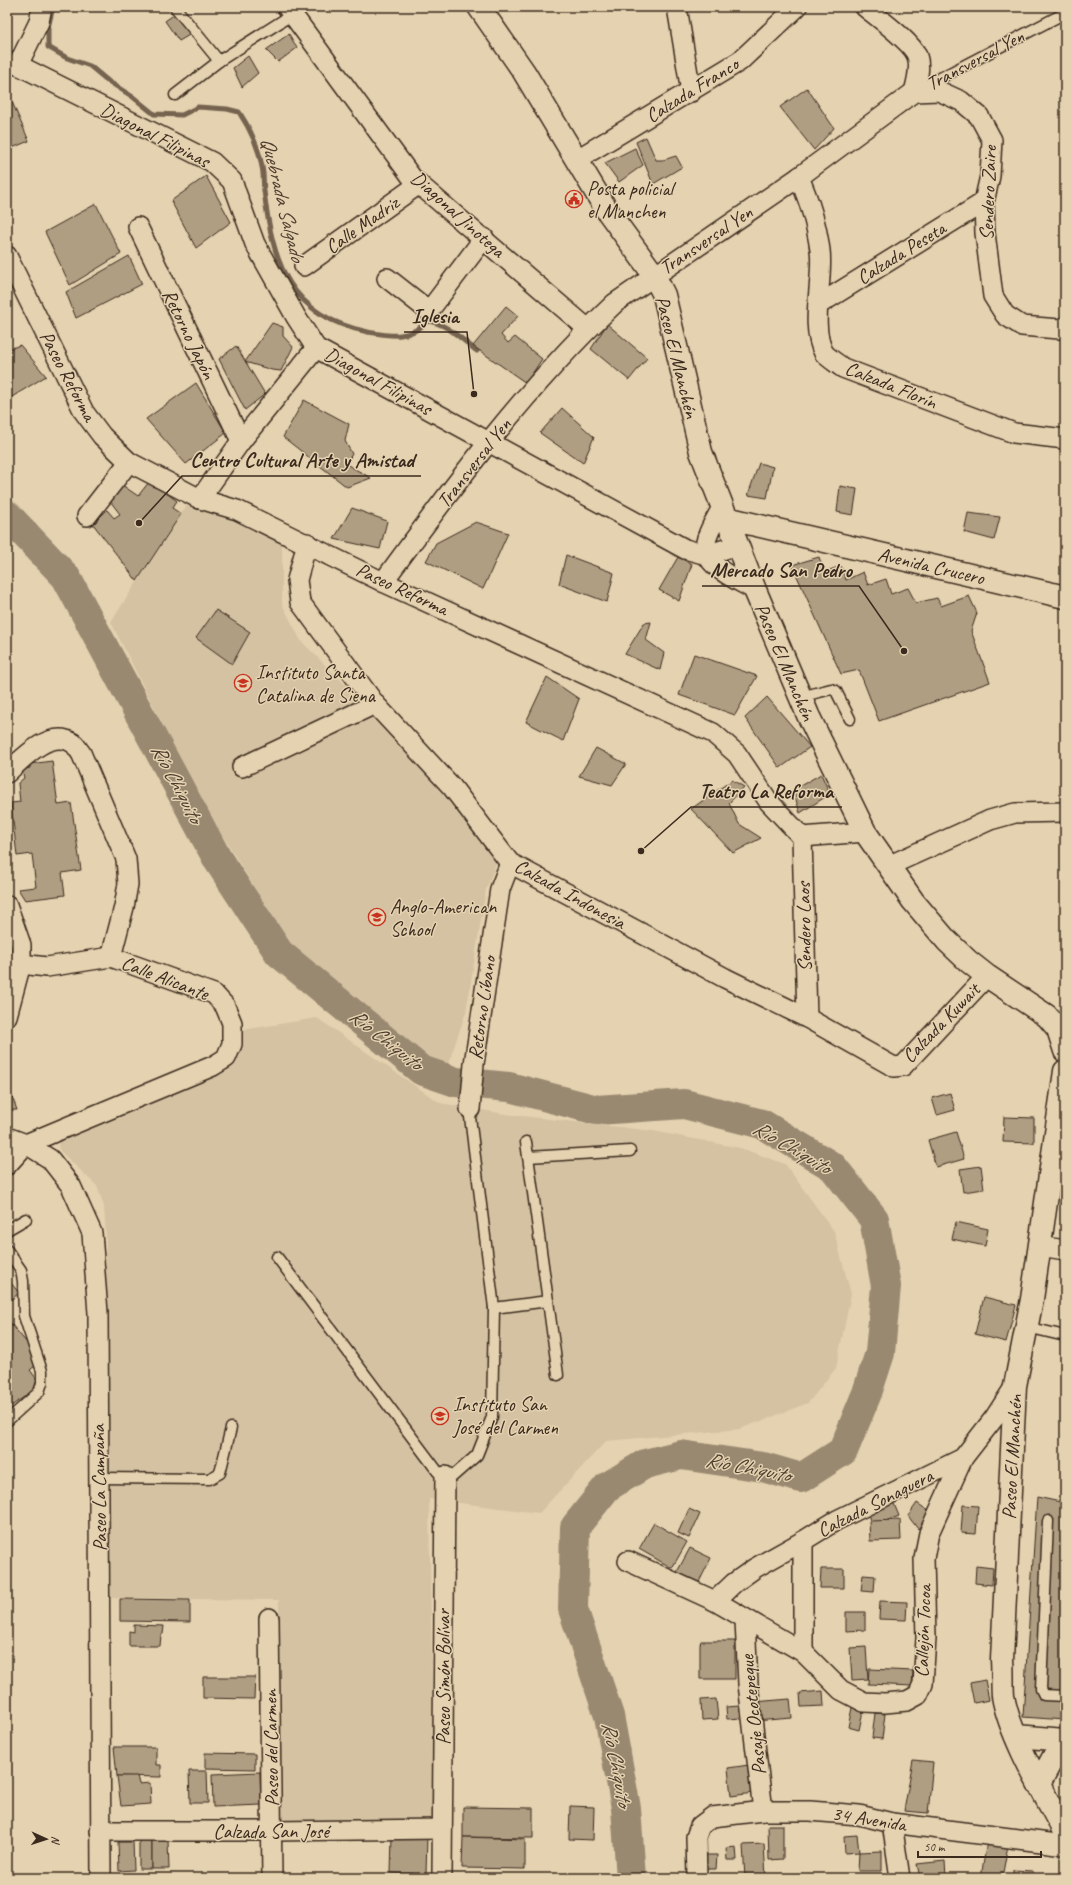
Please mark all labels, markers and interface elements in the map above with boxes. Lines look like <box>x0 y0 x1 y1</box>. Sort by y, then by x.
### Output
street label: Transversal Yen <box>922 23 1029 96</box>
street label: Calzada Franco <box>641 51 745 128</box>
street label: Diagonal Filipinas <box>96 97 216 174</box>
water label: Quebrada Salgado <box>255 134 312 266</box>
street label: Sendero Zaire <box>974 144 1002 241</box>
street label: Diagonal Jinotega <box>406 165 512 264</box>
place label: Posta policial el Manchen <box>587 176 677 224</box>
public building icon: Posta policial el Manchen <box>564 189 584 209</box>
street label: Calle Madriz <box>320 190 405 259</box>
street label: Transversal Yen <box>655 199 758 280</box>
street label: Calzada Peseta <box>852 215 952 290</box>
street label: Retorno Japón <box>156 285 222 384</box>
street label: Paseo El Manchén <box>650 293 704 422</box>
callout: Iglesia <box>404 299 467 332</box>
text: Iglesia <box>411 303 461 329</box>
street label: Paseo Reforma <box>34 327 103 427</box>
street label: Diagonal Filipinas <box>320 341 438 422</box>
street label: Calzada Florín <box>842 355 941 415</box>
street label: Transversal Yen <box>431 412 517 513</box>
callout: Centro Cultural Arte y Amistad <box>182 443 421 476</box>
text: Centro Cultural Arte y Amistad <box>190 447 417 473</box>
street label: Avenida Crucero <box>875 542 988 591</box>
callout: Mercado San Pedro <box>702 553 859 586</box>
street label: Paseo Reforma <box>352 557 453 622</box>
text: Mercado San Pedro <box>710 557 853 583</box>
street label: Paseo El Manchén <box>749 600 821 725</box>
place label: Instituto Santa Catalina de Siena <box>256 660 377 708</box>
school or university icon: Instituto Santa Catalina de Siena <box>233 673 253 693</box>
water label: Río Chiquito <box>146 739 210 830</box>
callout: Teatro La Reforma <box>691 774 842 807</box>
text: Teatro La Reforma <box>699 778 835 804</box>
street label: Calzada Indonesia <box>510 853 631 935</box>
street label: Sendero Laos <box>791 880 817 972</box>
place label: Anglo-American School <box>390 894 497 942</box>
school or university icon: Anglo-American School <box>367 907 387 927</box>
street label: Calle Alicante <box>118 950 214 1007</box>
street label: Retorno Líbano <box>462 953 502 1061</box>
street label: Calzada Kuwait <box>897 976 987 1068</box>
water label: Río Chiquito <box>344 1003 430 1078</box>
water label: Río Chiquito <box>749 1114 839 1181</box>
place label: Instituto San José del Carmen <box>452 1392 559 1440</box>
street label: Paseo El Manchén <box>996 1393 1028 1520</box>
school or university icon: Instituto San José del Carmen <box>430 1406 450 1426</box>
street label: Paseo La Campaña <box>85 1423 113 1552</box>
water label: Río Chiquito <box>704 1446 796 1489</box>
street label: Calzada Sonaguera <box>813 1462 939 1543</box>
street label: Callejón Tocoa <box>909 1582 937 1678</box>
street label: Paseo Simón Bolívar <box>431 1607 456 1745</box>
street label: Pasaje Ocotepeque <box>734 1652 772 1776</box>
street label: Paseo del Carmen <box>257 1688 285 1807</box>
water label: Río Chiquito <box>596 1720 639 1812</box>
street label: 34 Avenida <box>830 1801 910 1837</box>
north arrow <box>26 1819 66 1859</box>
street label: Calzada San José <box>213 1819 332 1844</box>
scale bar <box>918 1833 1041 1859</box>
text: N <box>49 1836 63 1845</box>
text: 50 m <box>924 1839 946 1855</box>

